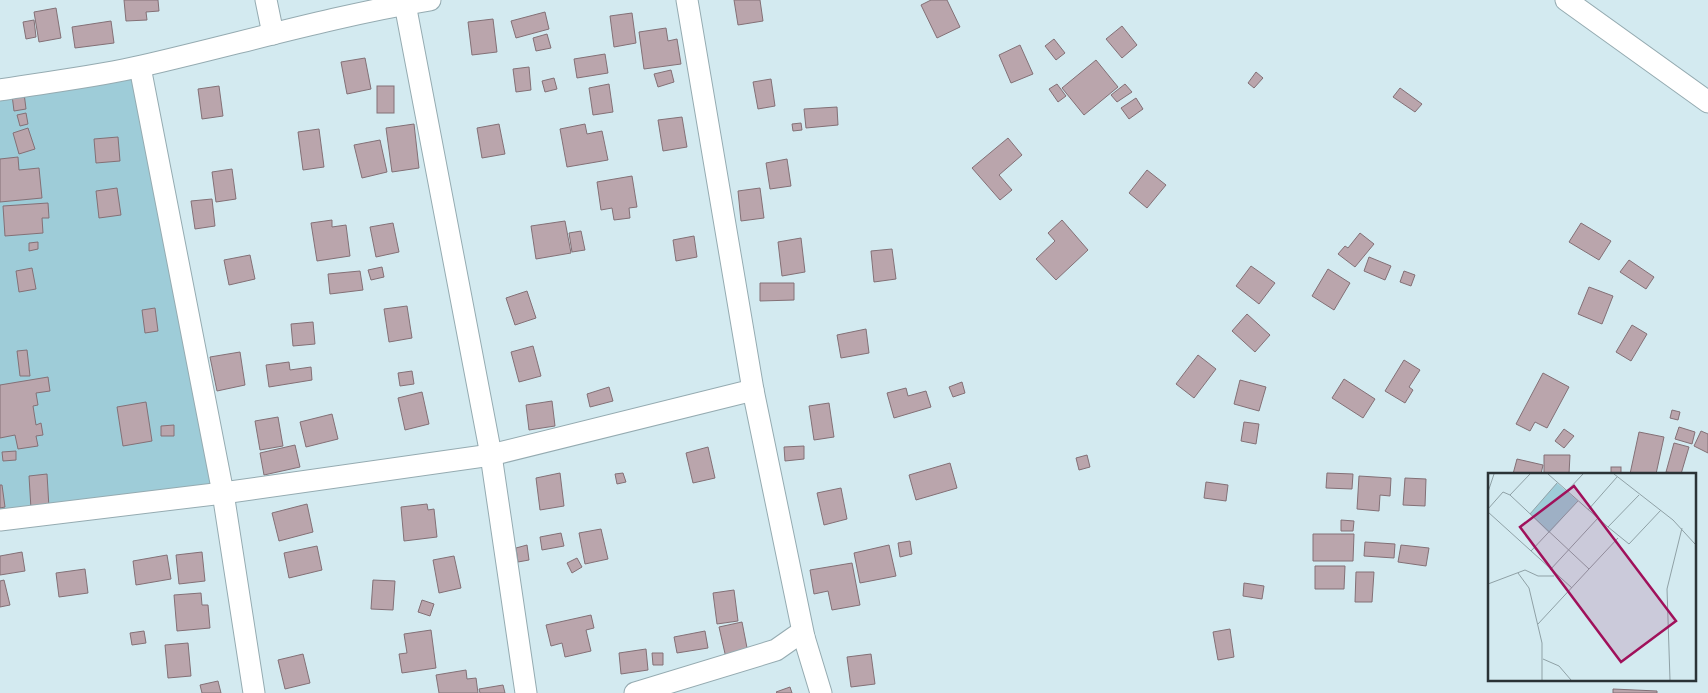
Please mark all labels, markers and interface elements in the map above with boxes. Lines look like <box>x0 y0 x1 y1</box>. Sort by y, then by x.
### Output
inset map <box>1488 473 1696 680</box>

